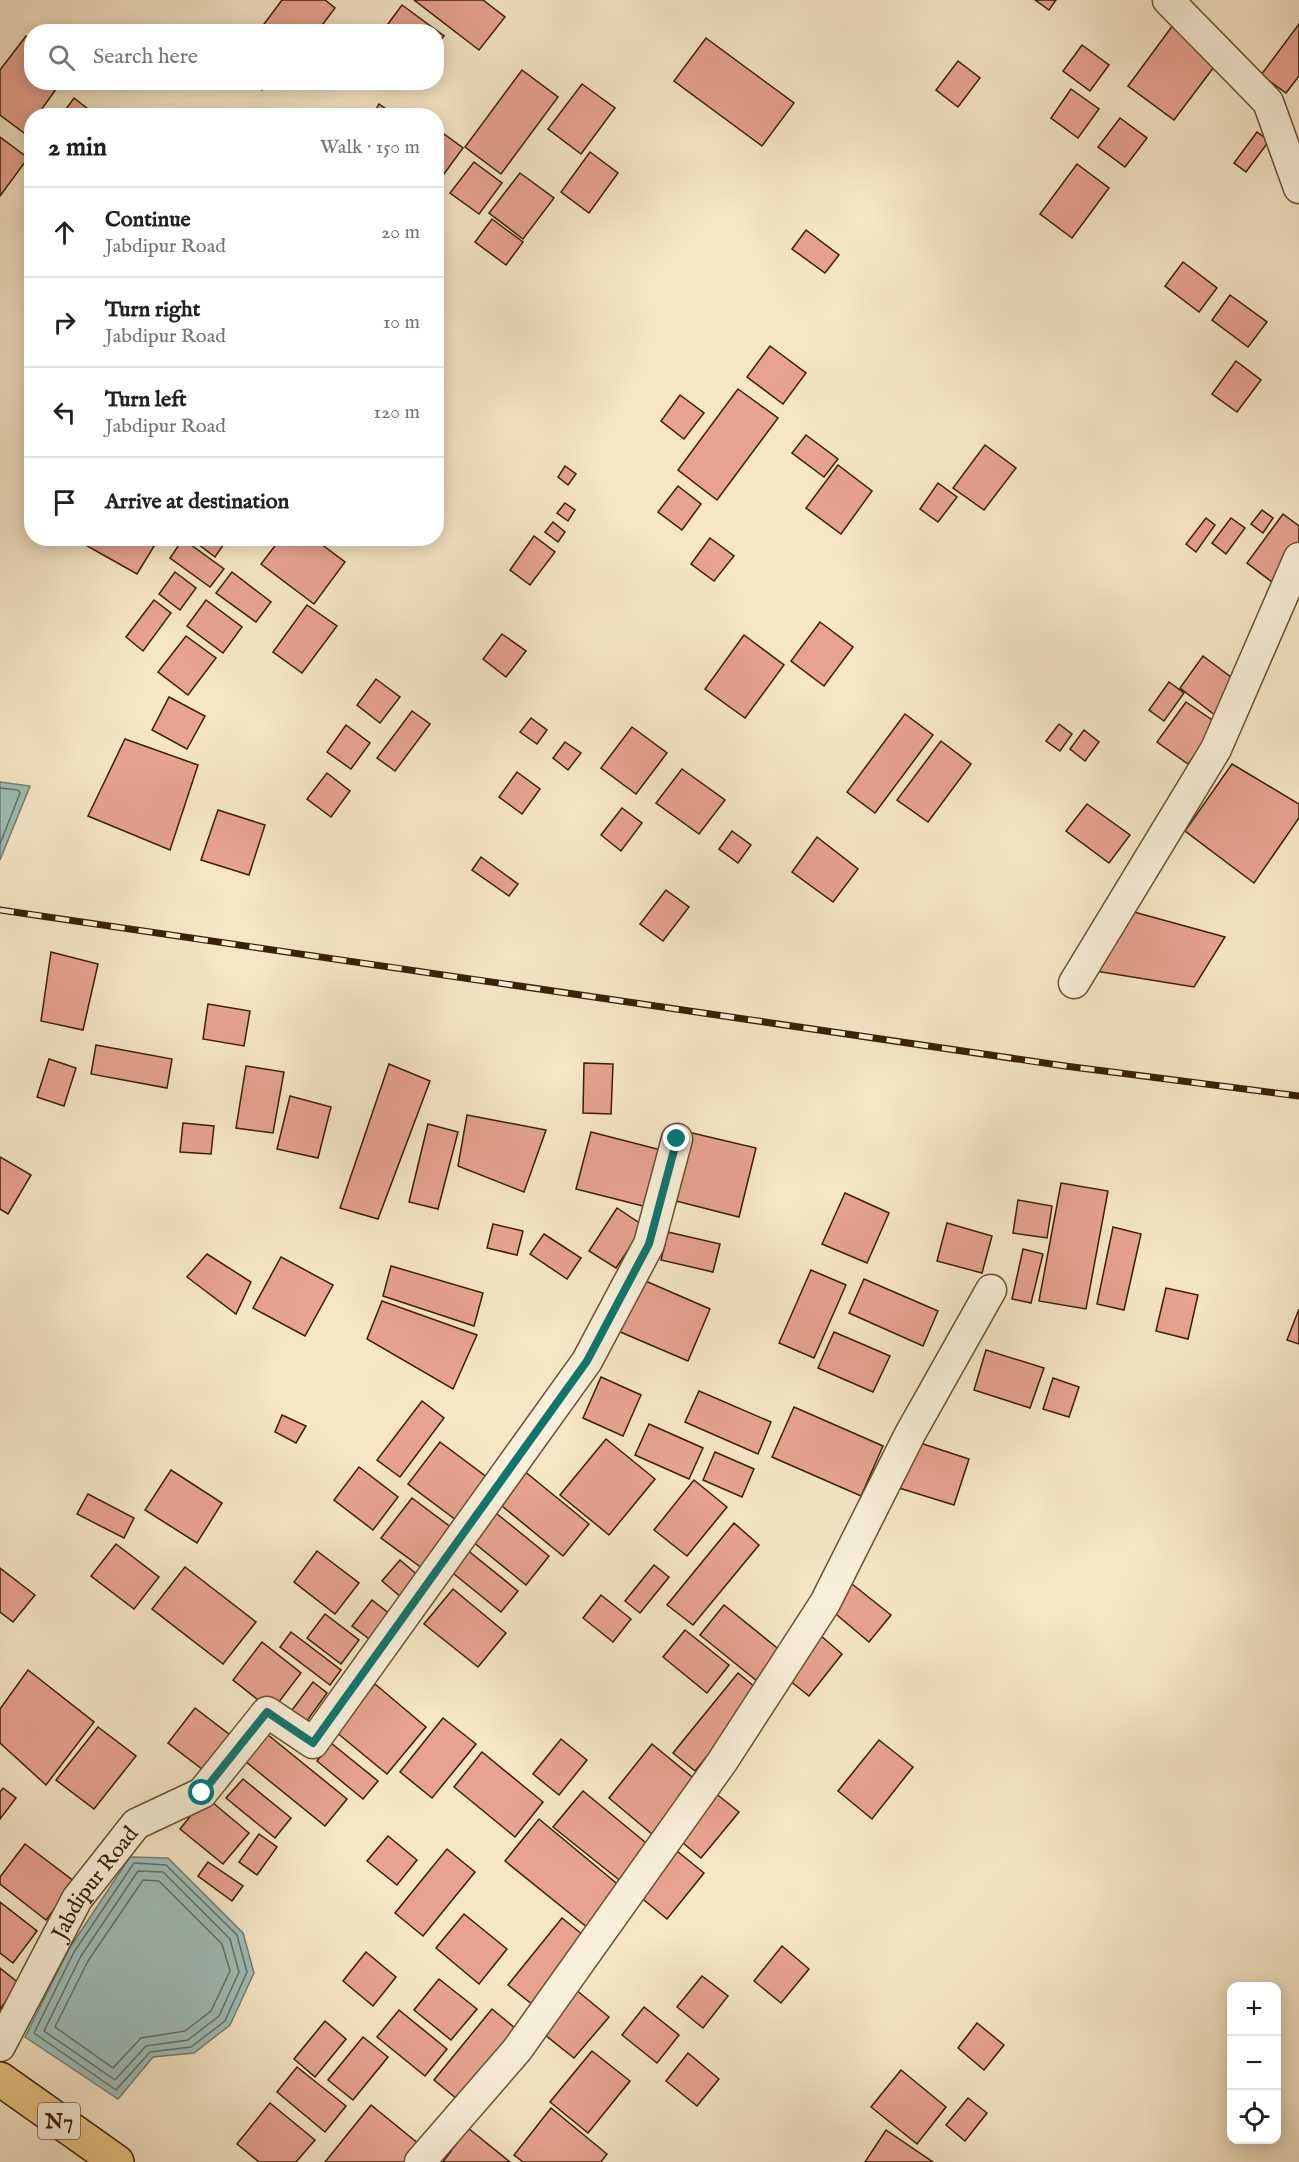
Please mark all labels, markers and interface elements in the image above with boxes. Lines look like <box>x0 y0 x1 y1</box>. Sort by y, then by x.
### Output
search box <box>24 24 444 90</box>
icon: search <box>45 41 78 74</box>
text: Search here <box>93 43 198 71</box>
text: 2 min <box>48 131 107 164</box>
text: Walk · 150 m <box>320 135 420 160</box>
text: Continue <box>105 206 191 234</box>
icon: ahead <box>48 216 81 249</box>
text: 20 m <box>381 220 420 245</box>
text: Jabdipur Road <box>105 234 226 259</box>
text: Turn right <box>105 296 200 324</box>
icon: right <box>48 306 81 339</box>
text: 10 m <box>383 310 420 335</box>
text: Jabdipur Road <box>105 324 226 349</box>
text: Turn left <box>105 386 187 414</box>
icon: left <box>48 396 81 429</box>
text: 120 m <box>374 400 420 425</box>
text: Jabdipur Road <box>105 414 226 439</box>
icon: arrive <box>48 486 81 519</box>
text: Arrive at destination <box>105 488 289 516</box>
route end <box>663 1125 689 1151</box>
route start <box>188 1779 214 1805</box>
street label: Jabdipur Road <box>45 1821 145 1948</box>
map controls <box>1227 1982 1281 2144</box>
button: + <box>1227 1982 1281 2036</box>
button: − <box>1227 2036 1281 2090</box>
button: locate <box>1227 2090 1281 2144</box>
road number: N7 <box>38 2103 80 2139</box>

